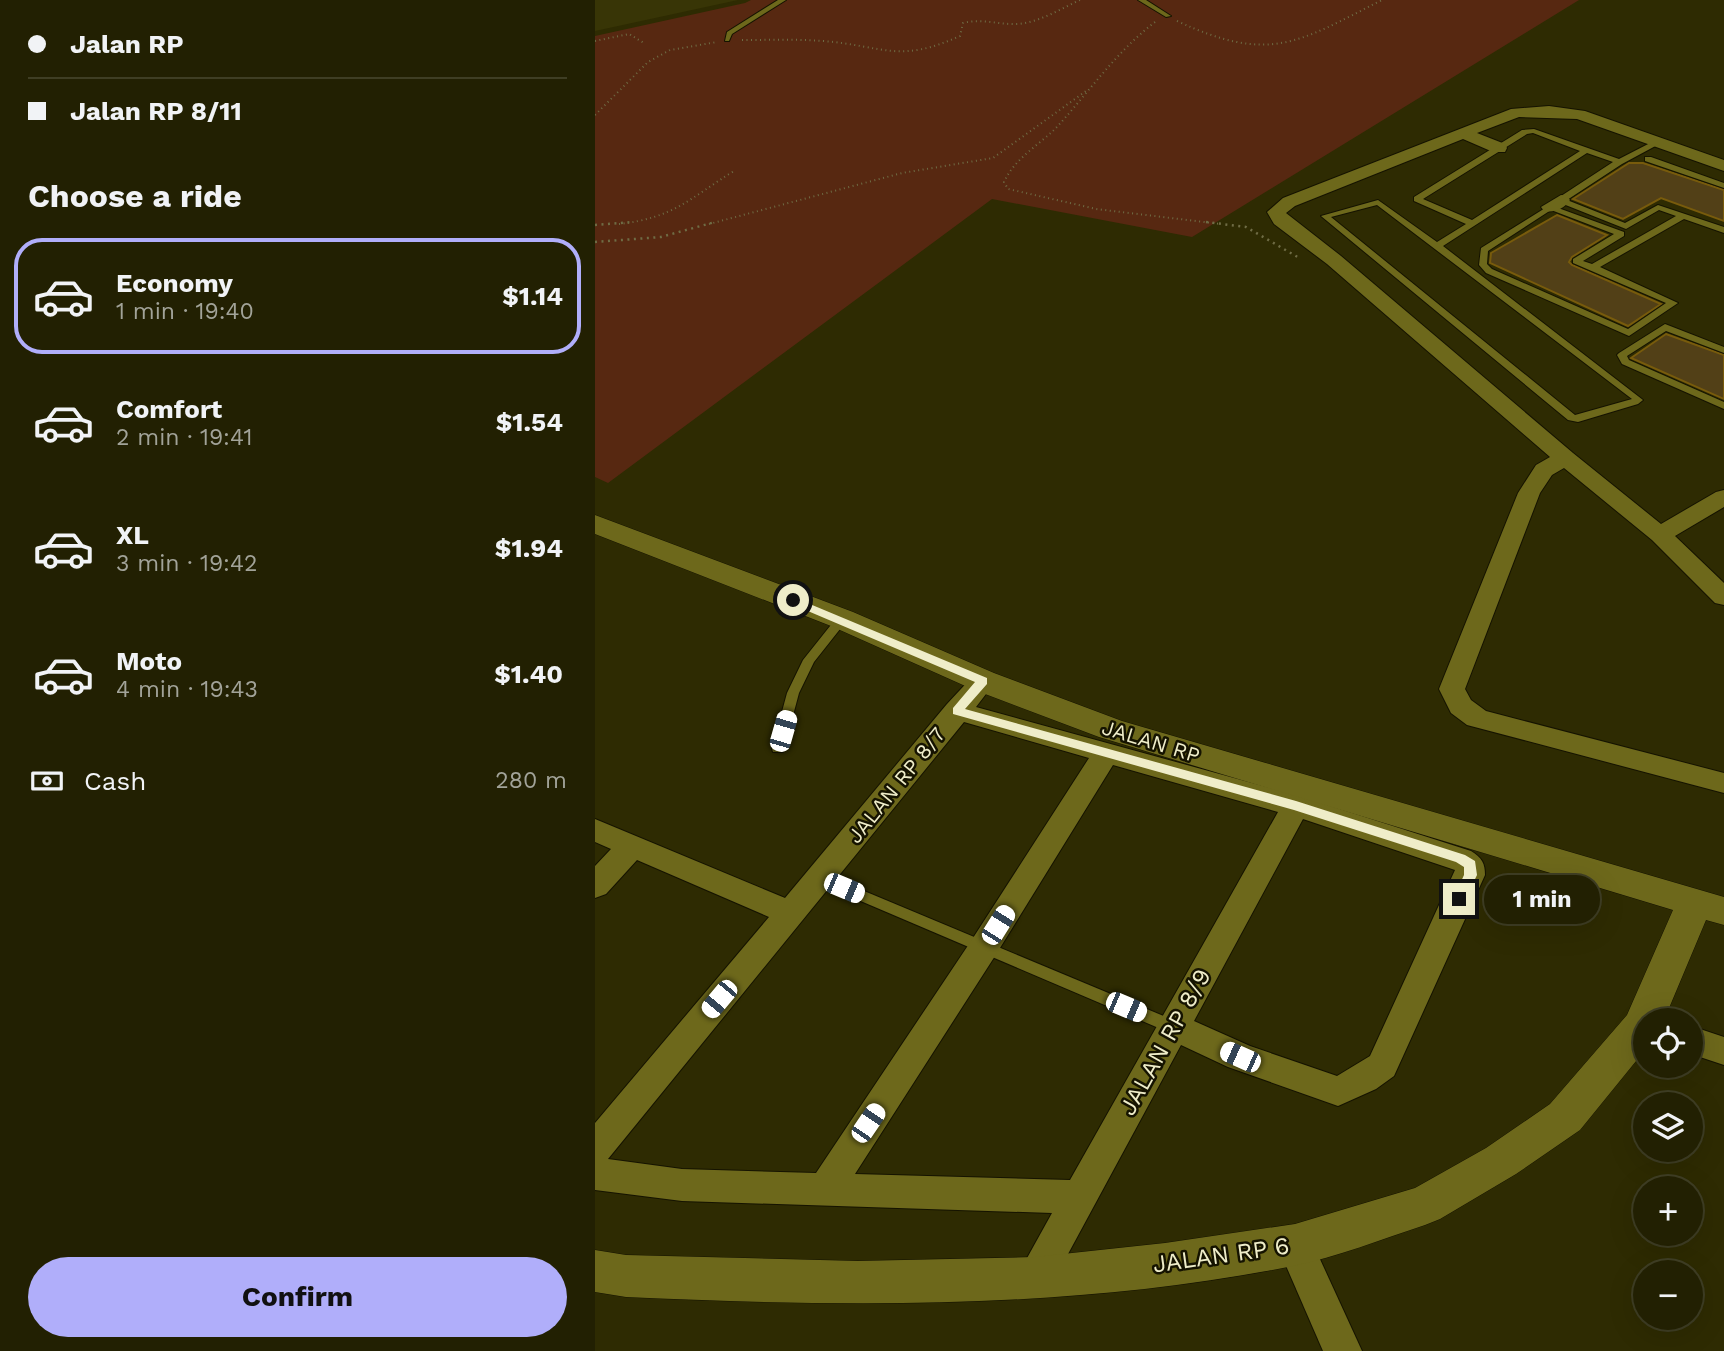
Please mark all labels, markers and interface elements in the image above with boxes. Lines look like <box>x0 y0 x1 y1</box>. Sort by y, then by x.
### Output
text: Jalan RP <box>70 29 184 59</box>
text: Jalan RP 8/11 <box>70 96 242 126</box>
text: Choose a ride <box>28 177 242 215</box>
icon: car <box>32 265 95 328</box>
text: Economy <box>116 268 233 298</box>
text: $1.14 <box>502 281 563 311</box>
text: 1 min · 19:40 <box>116 298 254 325</box>
icon: car <box>32 391 95 454</box>
text: Comfort <box>116 394 222 424</box>
text: $1.54 <box>496 407 563 437</box>
text: 2 min · 19:41 <box>116 424 253 451</box>
icon: car <box>32 517 95 580</box>
text: XL <box>116 520 149 550</box>
text: $1.94 <box>495 533 563 563</box>
text: 3 min · 19:42 <box>116 550 257 577</box>
route start <box>777 584 809 616</box>
icon: car <box>32 643 95 706</box>
text: Moto <box>116 646 182 676</box>
text: $1.40 <box>494 659 563 689</box>
text: 4 min · 19:43 <box>116 676 258 703</box>
car <box>768 708 799 754</box>
street label: JALAN RP <box>1099 714 1203 768</box>
street label: JALAN RP 8/7 <box>842 722 950 848</box>
icon: cash <box>28 762 66 800</box>
text: Cash <box>84 766 146 796</box>
text: 280 m <box>495 767 567 794</box>
car <box>821 870 868 906</box>
callout: 1 min <box>1483 874 1599 923</box>
route end <box>1443 883 1475 915</box>
text: 1 min <box>1512 886 1572 913</box>
car <box>978 902 1019 948</box>
street label: JALAN RP 8/9 <box>1113 964 1217 1120</box>
car <box>698 976 741 1022</box>
car <box>1103 989 1150 1025</box>
map controls <box>1633 1008 1703 1330</box>
button: locate <box>1633 1008 1703 1078</box>
car <box>1217 1039 1264 1075</box>
button: layers <box>1633 1092 1703 1162</box>
car <box>848 1100 889 1146</box>
button: + <box>1633 1176 1703 1246</box>
street label: JALAN RP 6 <box>1151 1232 1291 1278</box>
button: Confirm <box>28 1257 567 1337</box>
button: − <box>1633 1260 1703 1330</box>

